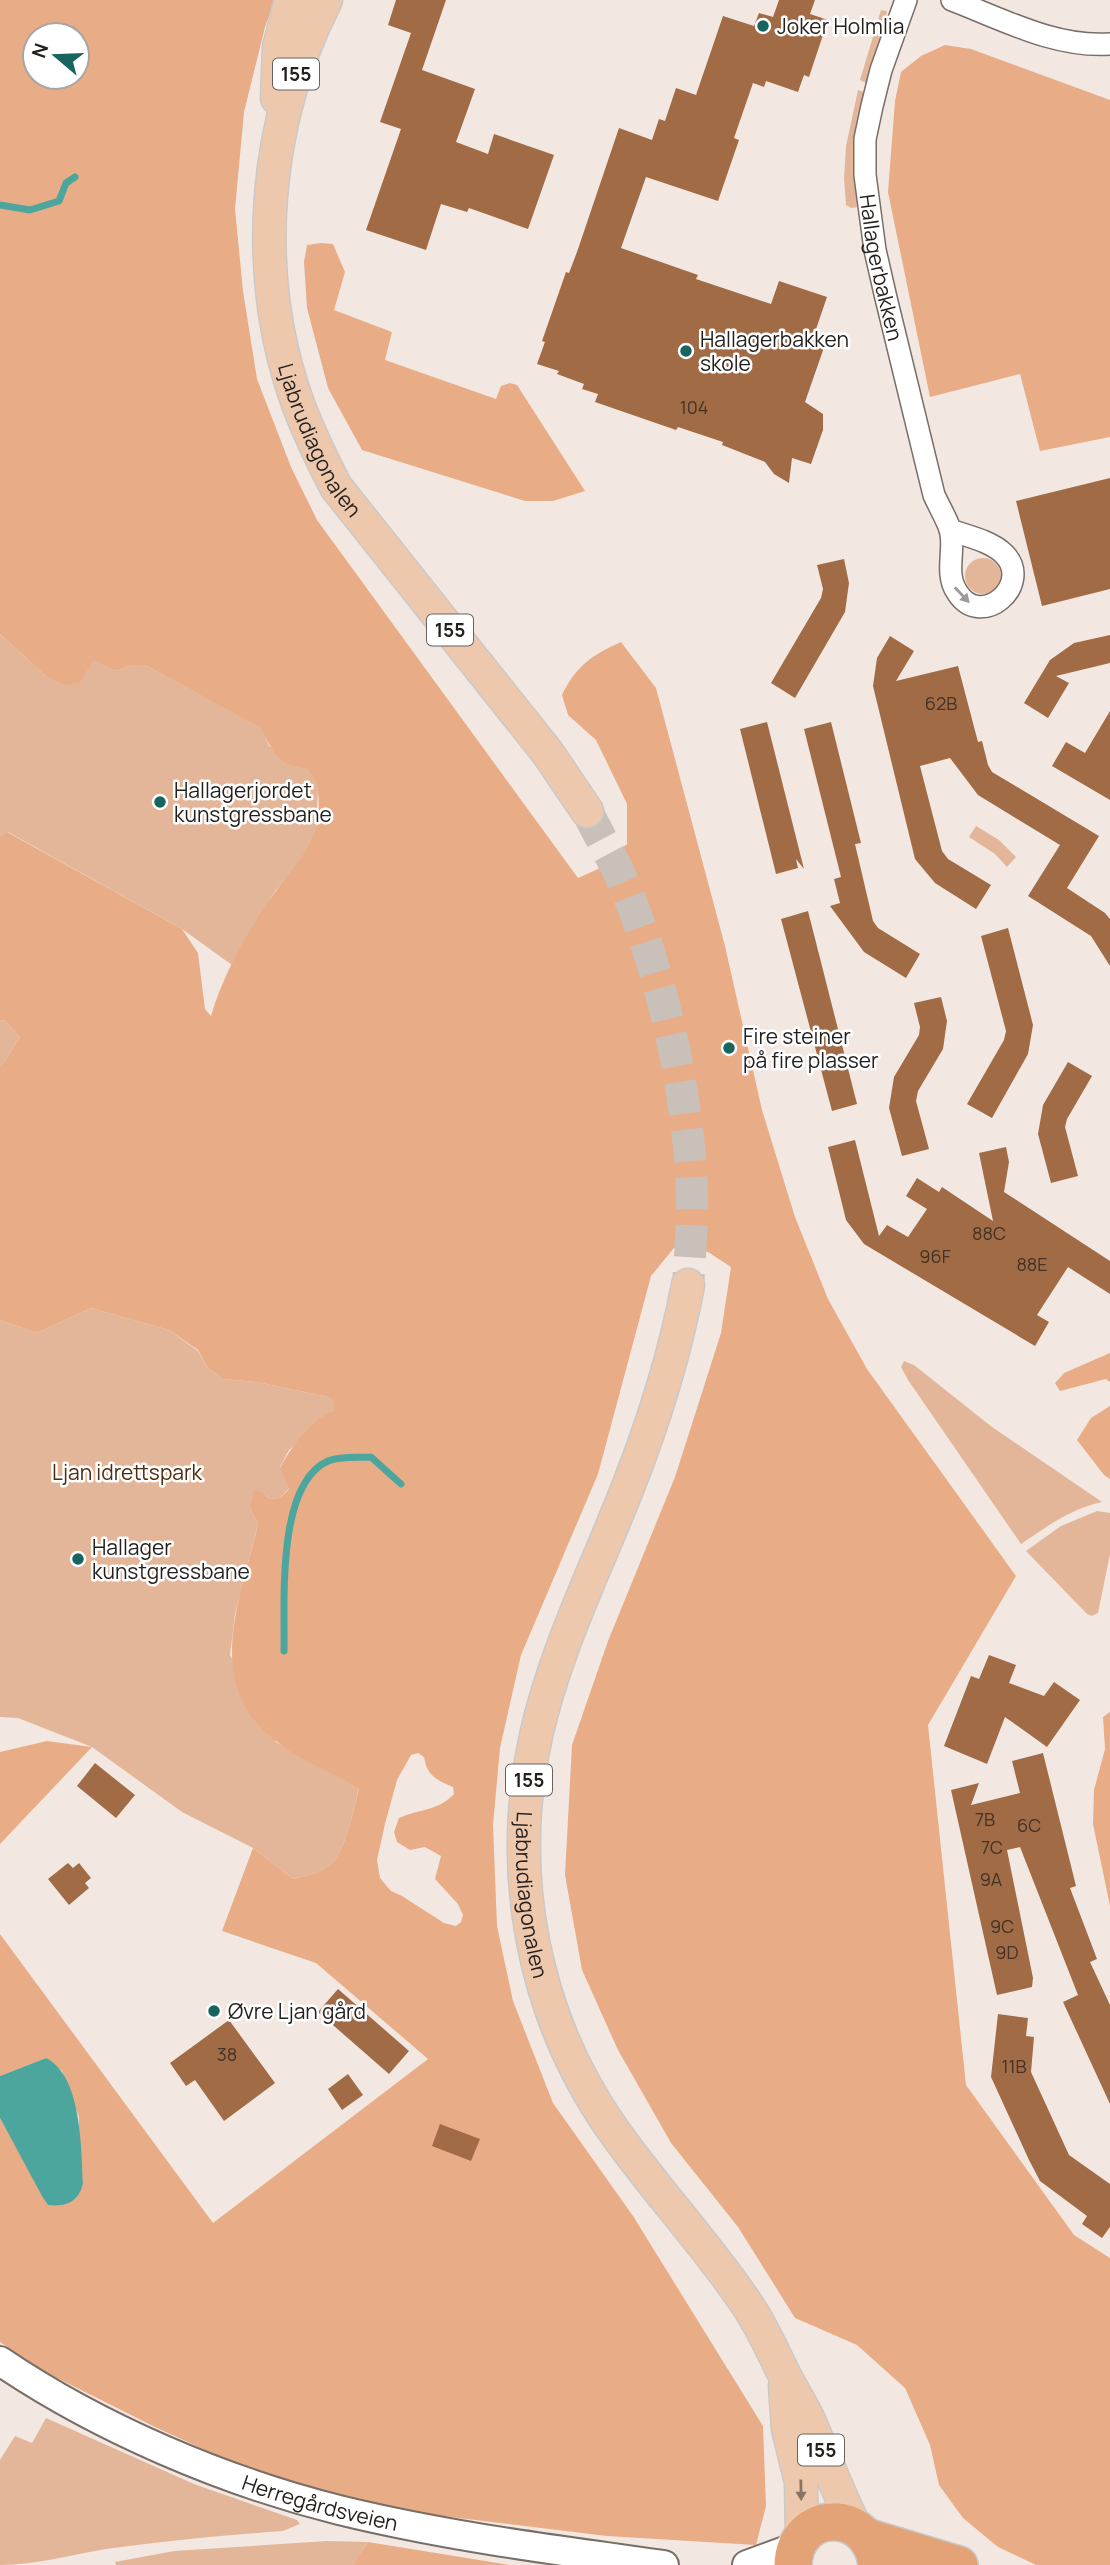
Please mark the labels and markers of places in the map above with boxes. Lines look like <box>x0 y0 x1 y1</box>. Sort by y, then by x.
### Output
place label: Joker Holmlia <box>777 12 904 40</box>
marker: Joker Holmlia <box>755 18 771 34</box>
place label: Hallagerbakken skole <box>700 325 849 377</box>
marker: Hallagerbakken skole <box>678 343 694 359</box>
place label: Hallagerjordet kunstgressbane <box>174 776 332 828</box>
marker: Hallagerjordet kunstgressbane <box>152 794 168 810</box>
place label: Fire steiner på fire plasser <box>743 1022 879 1074</box>
marker: Fire steiner på fire plasser <box>721 1040 737 1056</box>
place label: Hallager kunstgressbane <box>92 1533 250 1585</box>
marker: Hallager kunstgressbane <box>70 1551 86 1567</box>
place label: Øvre Ljan gård <box>228 1997 366 2025</box>
marker: Øvre Ljan gård <box>206 2003 222 2019</box>

